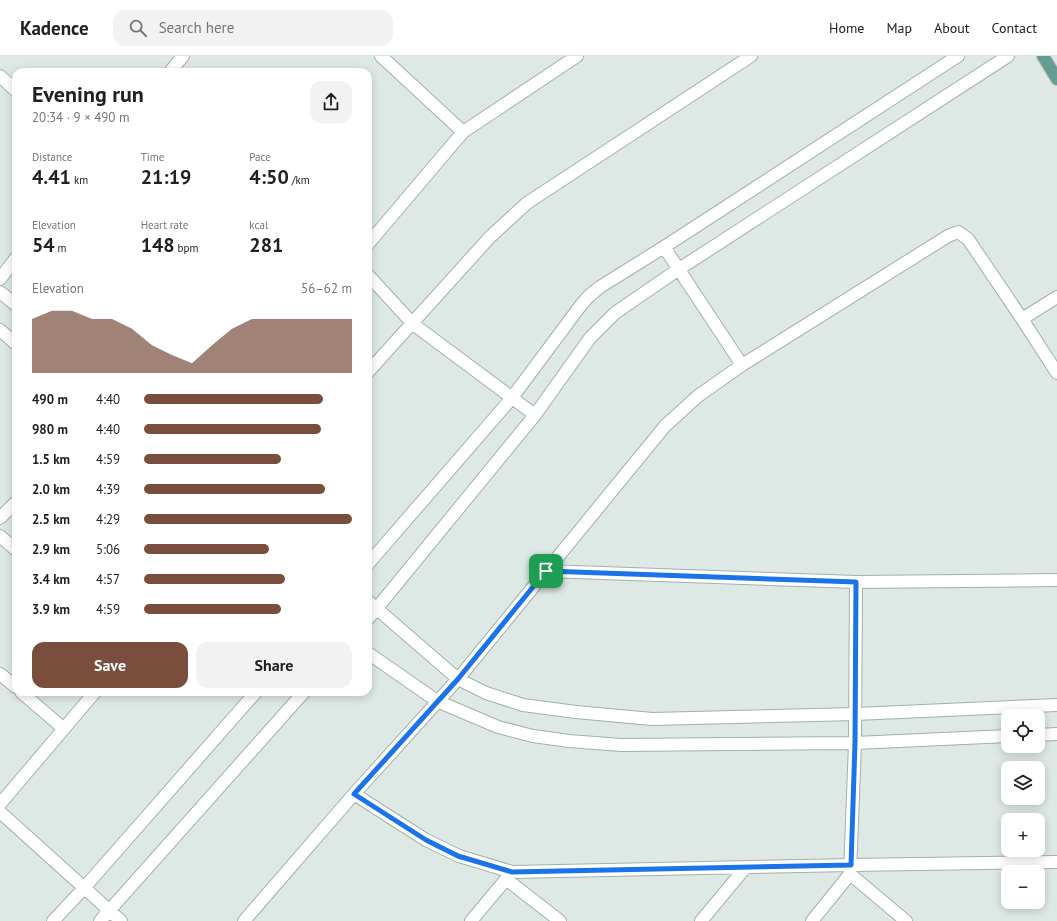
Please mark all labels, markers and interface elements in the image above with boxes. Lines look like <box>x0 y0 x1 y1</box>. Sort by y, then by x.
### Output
search box <box>113 10 393 46</box>
text: Kadence <box>20 16 89 40</box>
icon: search <box>127 17 149 39</box>
text: Search here <box>159 18 234 37</box>
text: Home <box>829 19 864 37</box>
text: Map <box>886 19 912 37</box>
text: About <box>934 19 970 37</box>
text: Contact <box>992 19 1037 37</box>
text: Evening run <box>32 80 144 108</box>
button: share <box>310 81 352 123</box>
text: 20:34 · 9 × 490 m <box>32 109 129 126</box>
text: Distance <box>32 150 72 164</box>
text: Time <box>141 150 164 164</box>
text: Pace <box>249 150 271 164</box>
text: 4.41 <box>32 164 71 190</box>
text: 21:19 <box>141 164 191 190</box>
text: 4:50 <box>249 164 289 190</box>
text: km <box>71 173 88 187</box>
text: /km <box>289 173 310 187</box>
text: Elevation <box>32 218 76 232</box>
text: Heart rate <box>141 218 188 232</box>
text: kcal <box>249 218 268 232</box>
text: 54 <box>32 232 55 258</box>
text: 148 <box>141 232 175 258</box>
text: 281 <box>249 232 283 258</box>
text: m <box>55 241 67 255</box>
text: bpm <box>175 241 198 255</box>
text: Elevation <box>32 280 84 297</box>
text: 56–62 m <box>301 280 352 297</box>
text: 490 m <box>32 391 68 408</box>
text: 4:40 <box>96 391 120 408</box>
text: 980 m <box>32 421 68 438</box>
text: 4:40 <box>96 421 120 438</box>
text: 1.5 km <box>32 451 70 468</box>
text: 4:59 <box>96 451 120 468</box>
text: 2.0 km <box>32 481 70 498</box>
text: 4:39 <box>96 481 120 498</box>
text: 2.5 km <box>32 511 70 528</box>
text: 4:29 <box>96 511 120 528</box>
text: 2.9 km <box>32 541 70 558</box>
text: 5:06 <box>96 541 120 558</box>
pin <box>529 554 563 588</box>
icon: arrive <box>535 560 557 582</box>
text: 3.4 km <box>32 571 70 588</box>
text: 4:57 <box>96 571 120 588</box>
text: 3.9 km <box>32 601 70 618</box>
text: 4:59 <box>96 601 120 618</box>
button: Save <box>32 642 188 688</box>
button: Share <box>196 642 352 688</box>
map controls <box>1001 709 1045 909</box>
button: locate <box>1001 709 1045 753</box>
button: layers <box>1001 761 1045 805</box>
button: + <box>1001 813 1045 857</box>
button: − <box>1001 865 1045 909</box>

